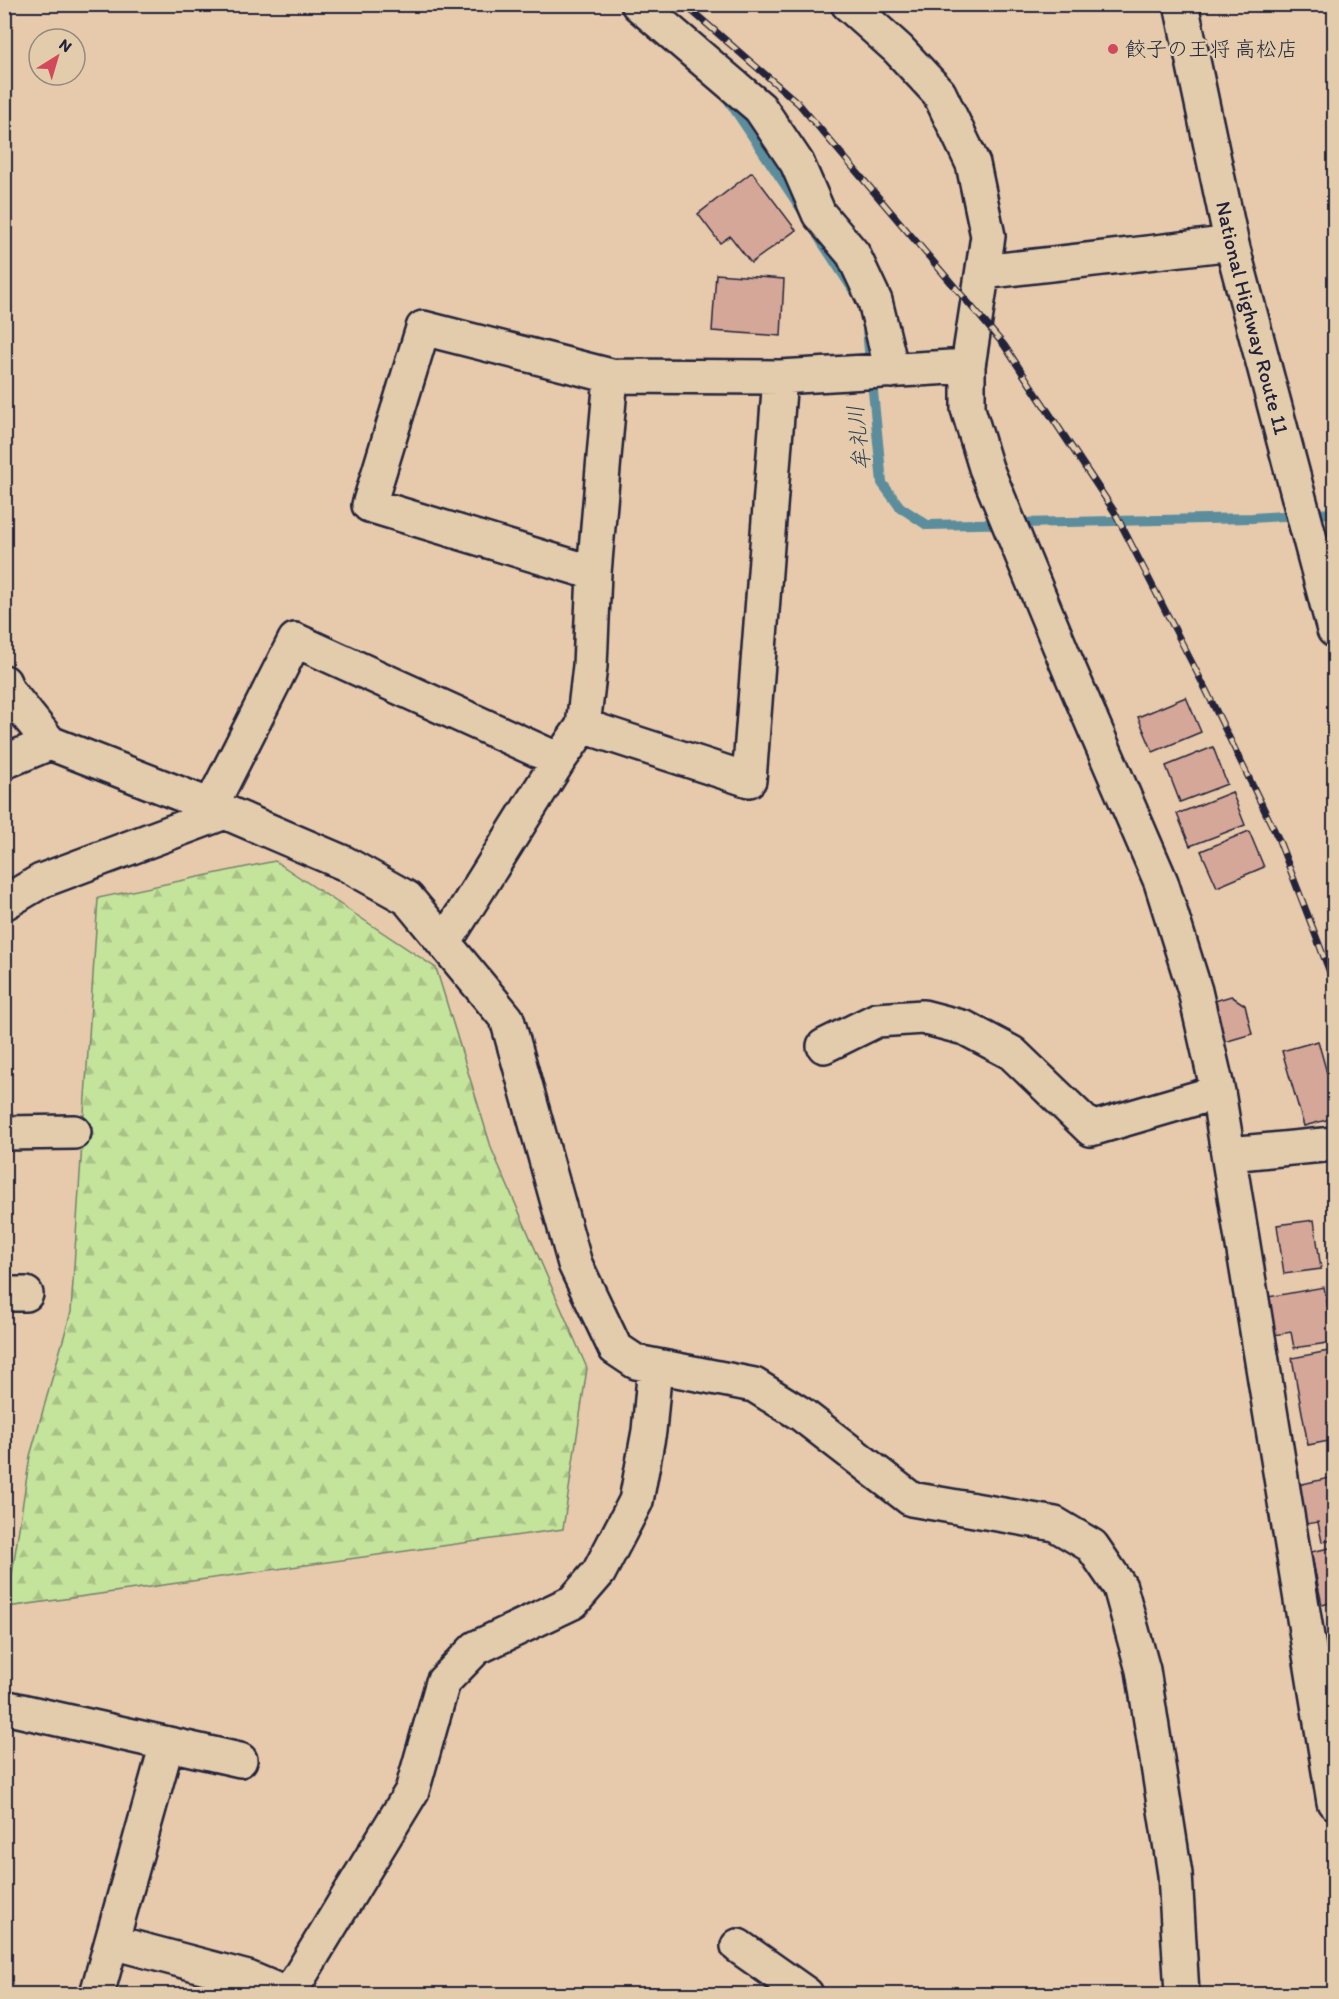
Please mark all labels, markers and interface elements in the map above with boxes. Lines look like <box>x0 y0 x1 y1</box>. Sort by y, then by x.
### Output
north arrow <box>27 27 87 87</box>
text: N <box>56 35 76 56</box>
place label: 餃子の王将 高松店 <box>1125 36 1298 61</box>
marker: 餃子の王将 高松店 <box>1106 42 1120 56</box>
street label: National Highway Route 11 <box>1211 199 1295 438</box>
water label: 牟礼川 <box>842 404 875 472</box>

